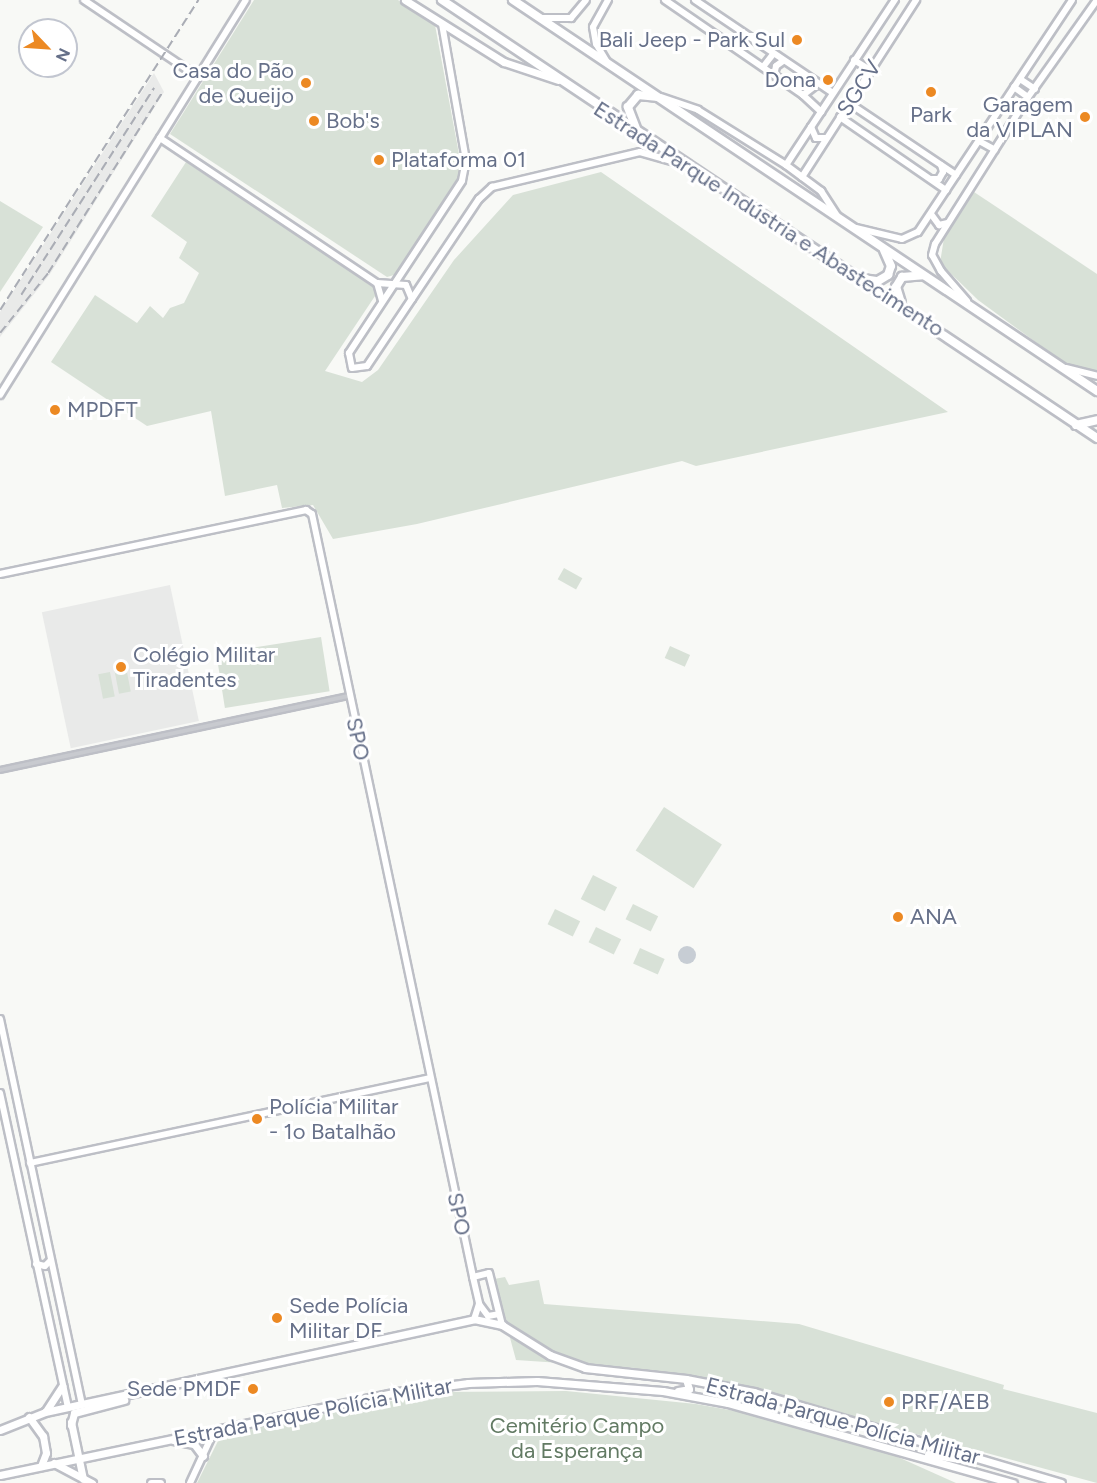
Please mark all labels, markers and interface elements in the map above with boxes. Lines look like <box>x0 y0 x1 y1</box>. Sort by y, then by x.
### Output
north arrow <box>18 18 78 78</box>
place label: Bali Jeep - Park Sul <box>599 27 785 53</box>
marker: Bali Jeep - Park Sul <box>790 33 804 47</box>
text: N <box>52 45 74 65</box>
street label: SGCV <box>831 55 887 121</box>
place label: Casa do Pão de Queijo <box>172 57 294 108</box>
place label: Dona <box>765 67 816 93</box>
marker: Dona <box>821 73 835 87</box>
marker: Casa do Pão de Queijo <box>299 76 313 90</box>
marker: Park <box>924 85 938 99</box>
place label: Garagem da VIPLAN <box>966 91 1073 142</box>
street label: Estrada Parque Indústria e Abastecimento <box>589 96 949 342</box>
place label: Park <box>910 102 952 128</box>
place label: Bob's <box>326 108 380 134</box>
marker: Garagem da VIPLAN <box>1078 110 1092 124</box>
marker: Bob's <box>307 114 321 128</box>
place label: Plataforma 01 <box>391 147 526 173</box>
marker: Plataforma 01 <box>372 153 386 167</box>
place label: MPDFT <box>67 397 138 423</box>
marker: MPDFT <box>48 403 62 417</box>
place label: Colégio Militar Tiradentes <box>133 641 275 692</box>
marker: Colégio Militar Tiradentes <box>114 660 128 674</box>
street label: SPO <box>341 715 375 763</box>
place label: ANA <box>910 904 957 930</box>
marker: ANA <box>891 910 905 924</box>
place label: Polícia Militar - 1o Batalhão <box>269 1093 398 1144</box>
marker: Polícia Militar - 1o Batalhão <box>250 1112 264 1126</box>
street label: SPO <box>442 1190 476 1238</box>
place label: Sede Polícia Militar DF <box>289 1292 408 1344</box>
marker: Sede Polícia Militar DF <box>270 1311 284 1325</box>
street label: Estrada Parque Polícia Militar <box>172 1372 454 1452</box>
street label: Estrada Parque Polícia Militar <box>703 1372 983 1470</box>
place label: Sede PMDF <box>127 1376 241 1402</box>
marker: Sede PMDF <box>246 1382 260 1396</box>
place label: PRF/AEB <box>901 1389 989 1415</box>
marker: PRF/AEB <box>882 1395 896 1409</box>
park label: Cemitério Campo da Esperança <box>490 1412 664 1464</box>

